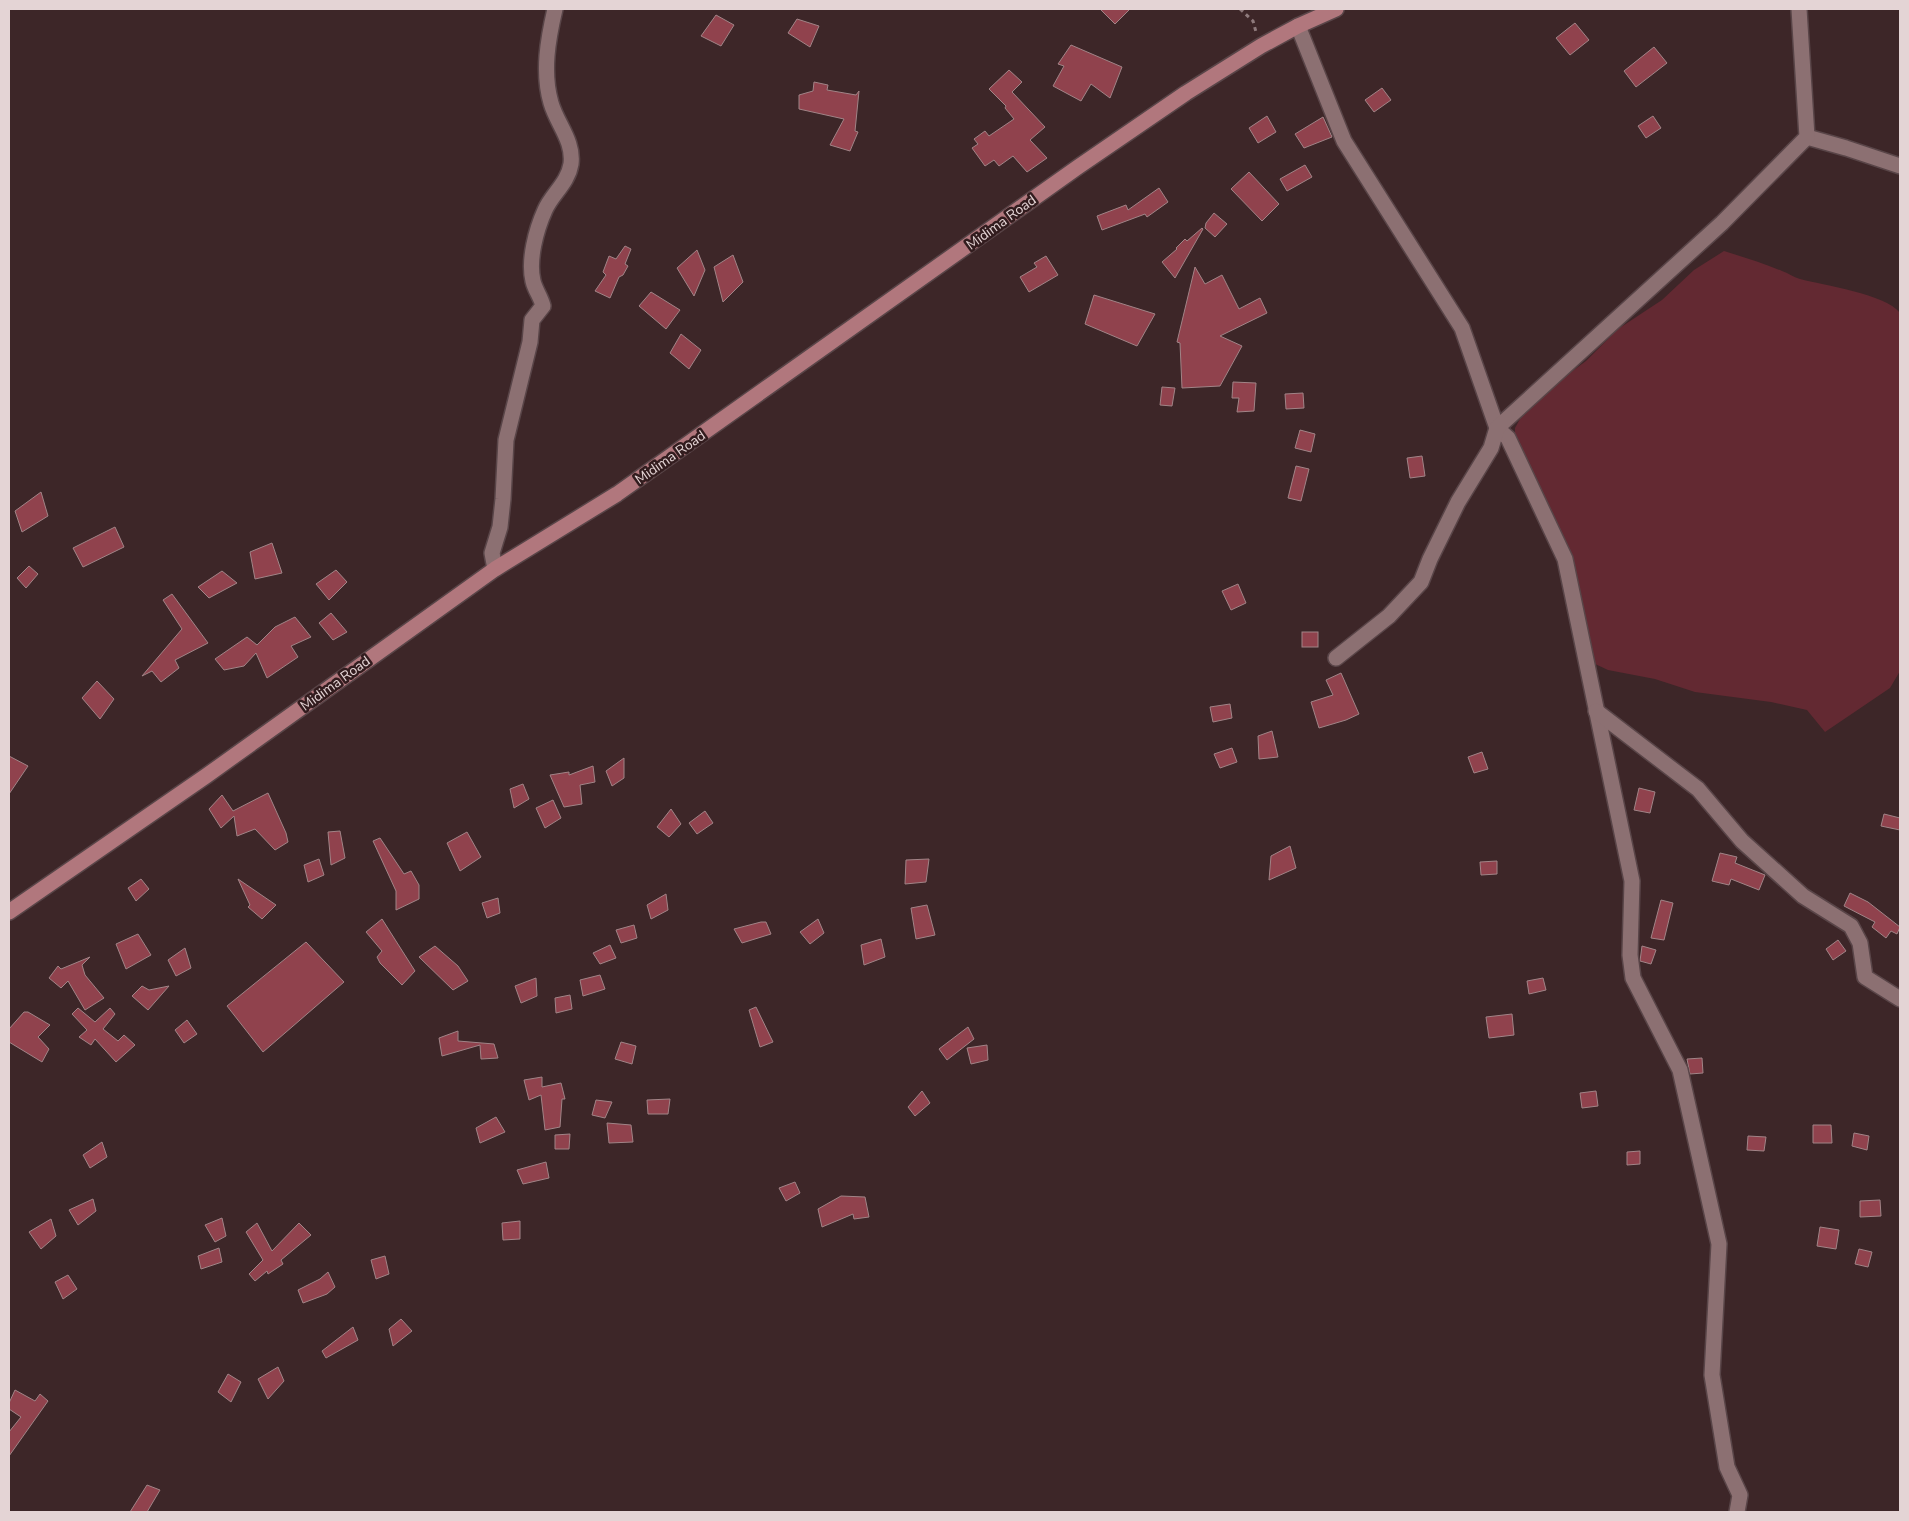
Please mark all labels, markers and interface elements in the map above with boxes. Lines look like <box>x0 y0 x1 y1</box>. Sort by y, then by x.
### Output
street label: Midima Road <box>962 191 1040 254</box>
street label: Midima Road <box>631 426 709 489</box>
street label: Midima Road <box>296 652 374 715</box>

